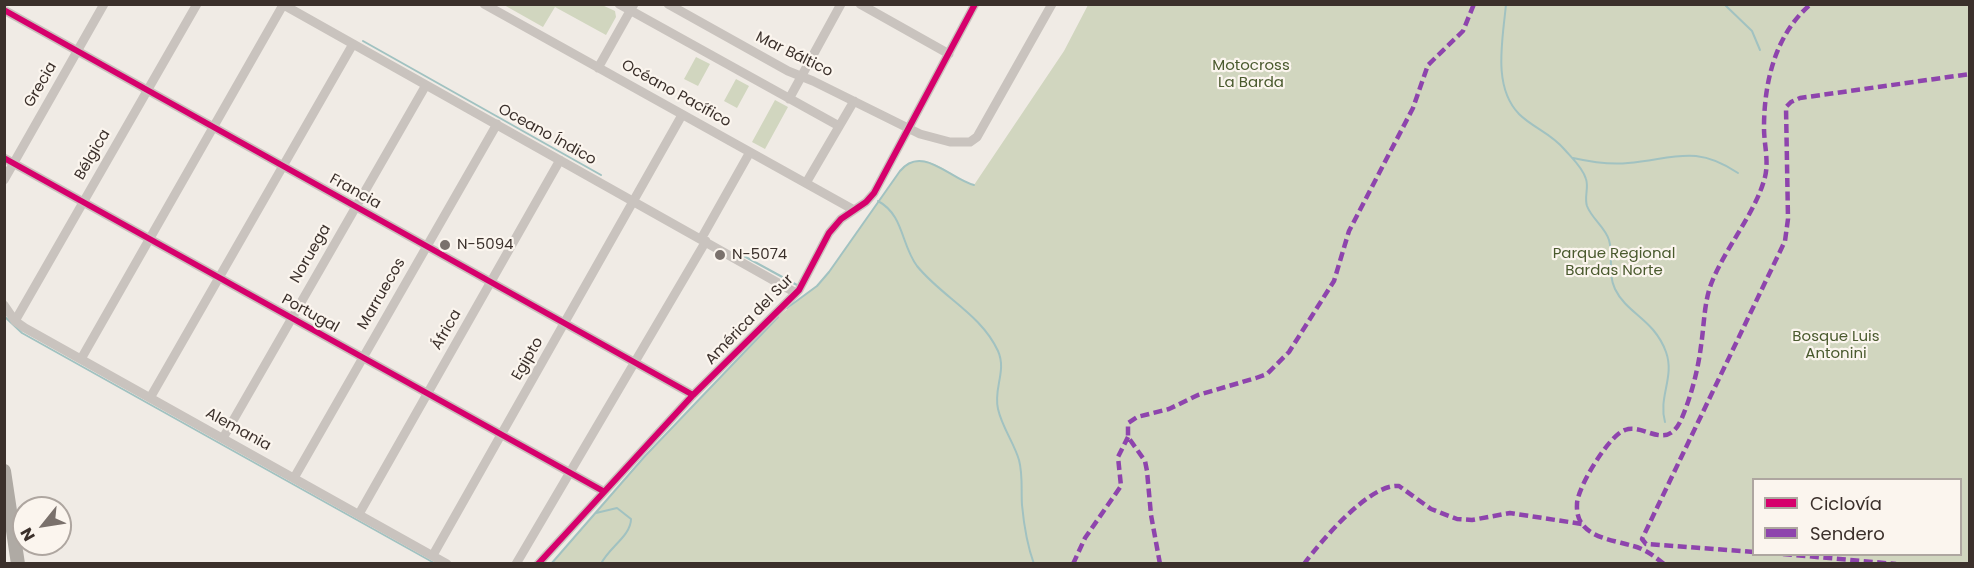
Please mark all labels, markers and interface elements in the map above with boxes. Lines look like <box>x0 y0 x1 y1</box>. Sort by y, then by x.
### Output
street label: Mar Báltico <box>753 29 835 81</box>
street label: Océano Pacífico <box>618 56 734 132</box>
park label: Motocross La Barda <box>1212 57 1290 92</box>
street label: Grecia <box>21 59 61 111</box>
street label: Oceano Índico <box>495 101 599 169</box>
street label: Bélgica <box>71 127 115 183</box>
street label: Francia <box>326 171 384 213</box>
street label: Noruega <box>287 221 335 287</box>
place label: N-5094 <box>457 236 514 254</box>
marker: N-5094 <box>438 238 452 252</box>
park label: Parque Regional Bardas Norte <box>1553 245 1675 280</box>
place label: N-5074 <box>732 246 787 264</box>
marker: N-5074 <box>713 248 727 262</box>
street label: Marruecos <box>354 255 410 333</box>
street label: América del Sur <box>702 271 798 369</box>
street label: Portugal <box>278 291 342 337</box>
street label: África <box>428 307 466 353</box>
park label: Bosque Luis Antonini <box>1792 328 1880 363</box>
street label: Egipto <box>509 334 547 384</box>
street label: Alemania <box>202 405 274 455</box>
legend <box>1752 478 1962 556</box>
text: Ciclovía <box>1810 491 1882 516</box>
north arrow <box>12 496 72 556</box>
text: Sendero <box>1810 521 1885 546</box>
text: N <box>15 523 41 545</box>

